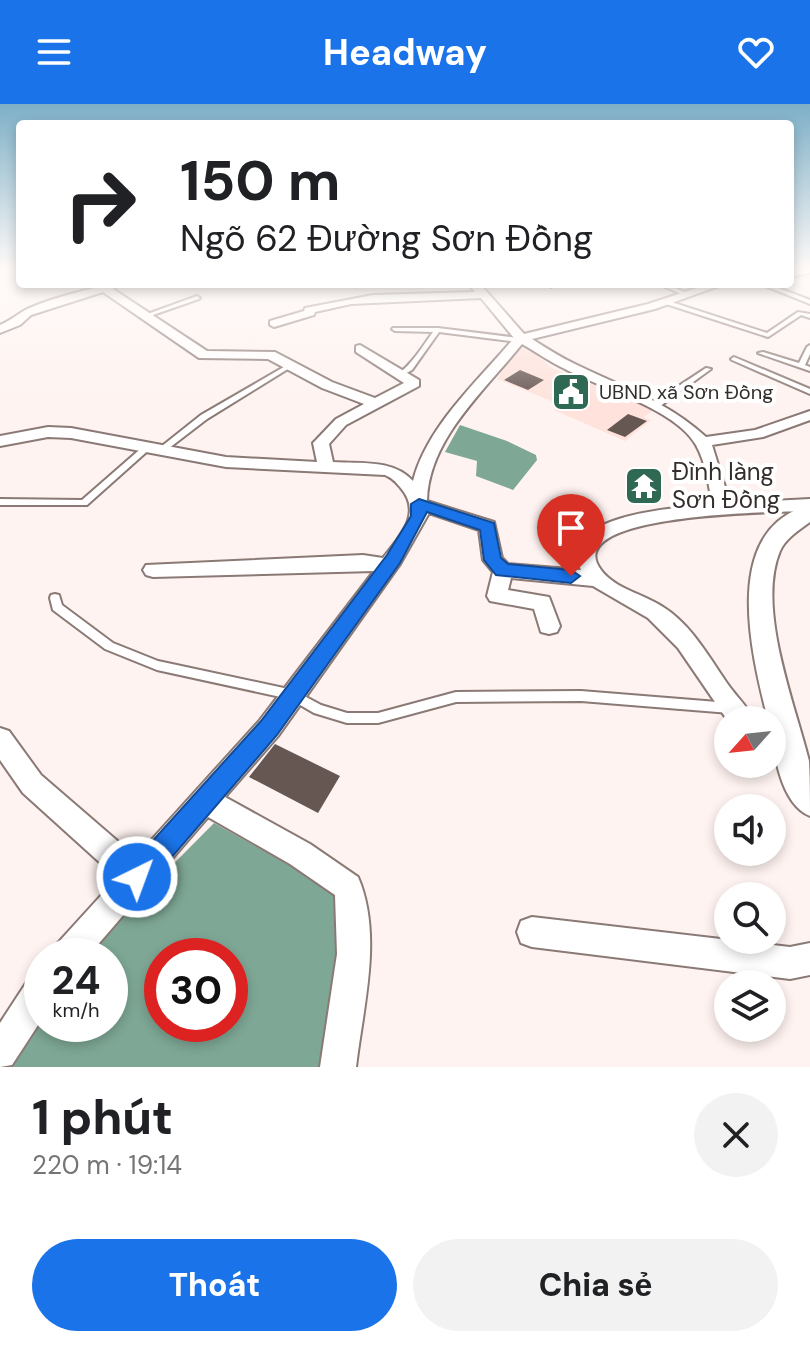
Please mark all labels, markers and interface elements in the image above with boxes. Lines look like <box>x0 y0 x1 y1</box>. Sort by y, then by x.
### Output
text: Headway <box>323 29 487 76</box>
icon: menu <box>32 30 76 74</box>
icon: heart <box>734 30 778 74</box>
text: 150 m <box>180 144 341 217</box>
icon: right <box>48 152 152 256</box>
text: Ngõ 62 Đường Sơn Đồng <box>180 215 593 262</box>
public building icon: UBND xã Sơn Đồng <box>550 371 592 413</box>
place label: UBND xã Sơn Đồng <box>599 379 773 405</box>
place label: Đình làng Sơn Đồng <box>672 456 780 515</box>
temple icon: Đình làng Sơn Đồng <box>623 465 665 507</box>
pin <box>537 494 605 576</box>
icon: arrive <box>549 506 593 550</box>
north arrow <box>714 706 786 778</box>
map controls <box>714 706 786 1042</box>
button: sound <box>714 794 786 866</box>
position arrow <box>95 835 179 919</box>
button: search <box>714 882 786 954</box>
speed limit sign: 30 <box>144 938 248 1042</box>
text: 24 <box>52 954 100 1006</box>
button: layers <box>714 970 786 1042</box>
text: km/h <box>52 997 100 1023</box>
text: 1 phút <box>32 1086 173 1149</box>
button: close <box>694 1093 778 1177</box>
text: 220 m · 19:14 <box>32 1148 182 1182</box>
button: Thoát <box>32 1239 397 1331</box>
button: Chia sẻ <box>413 1239 778 1331</box>

